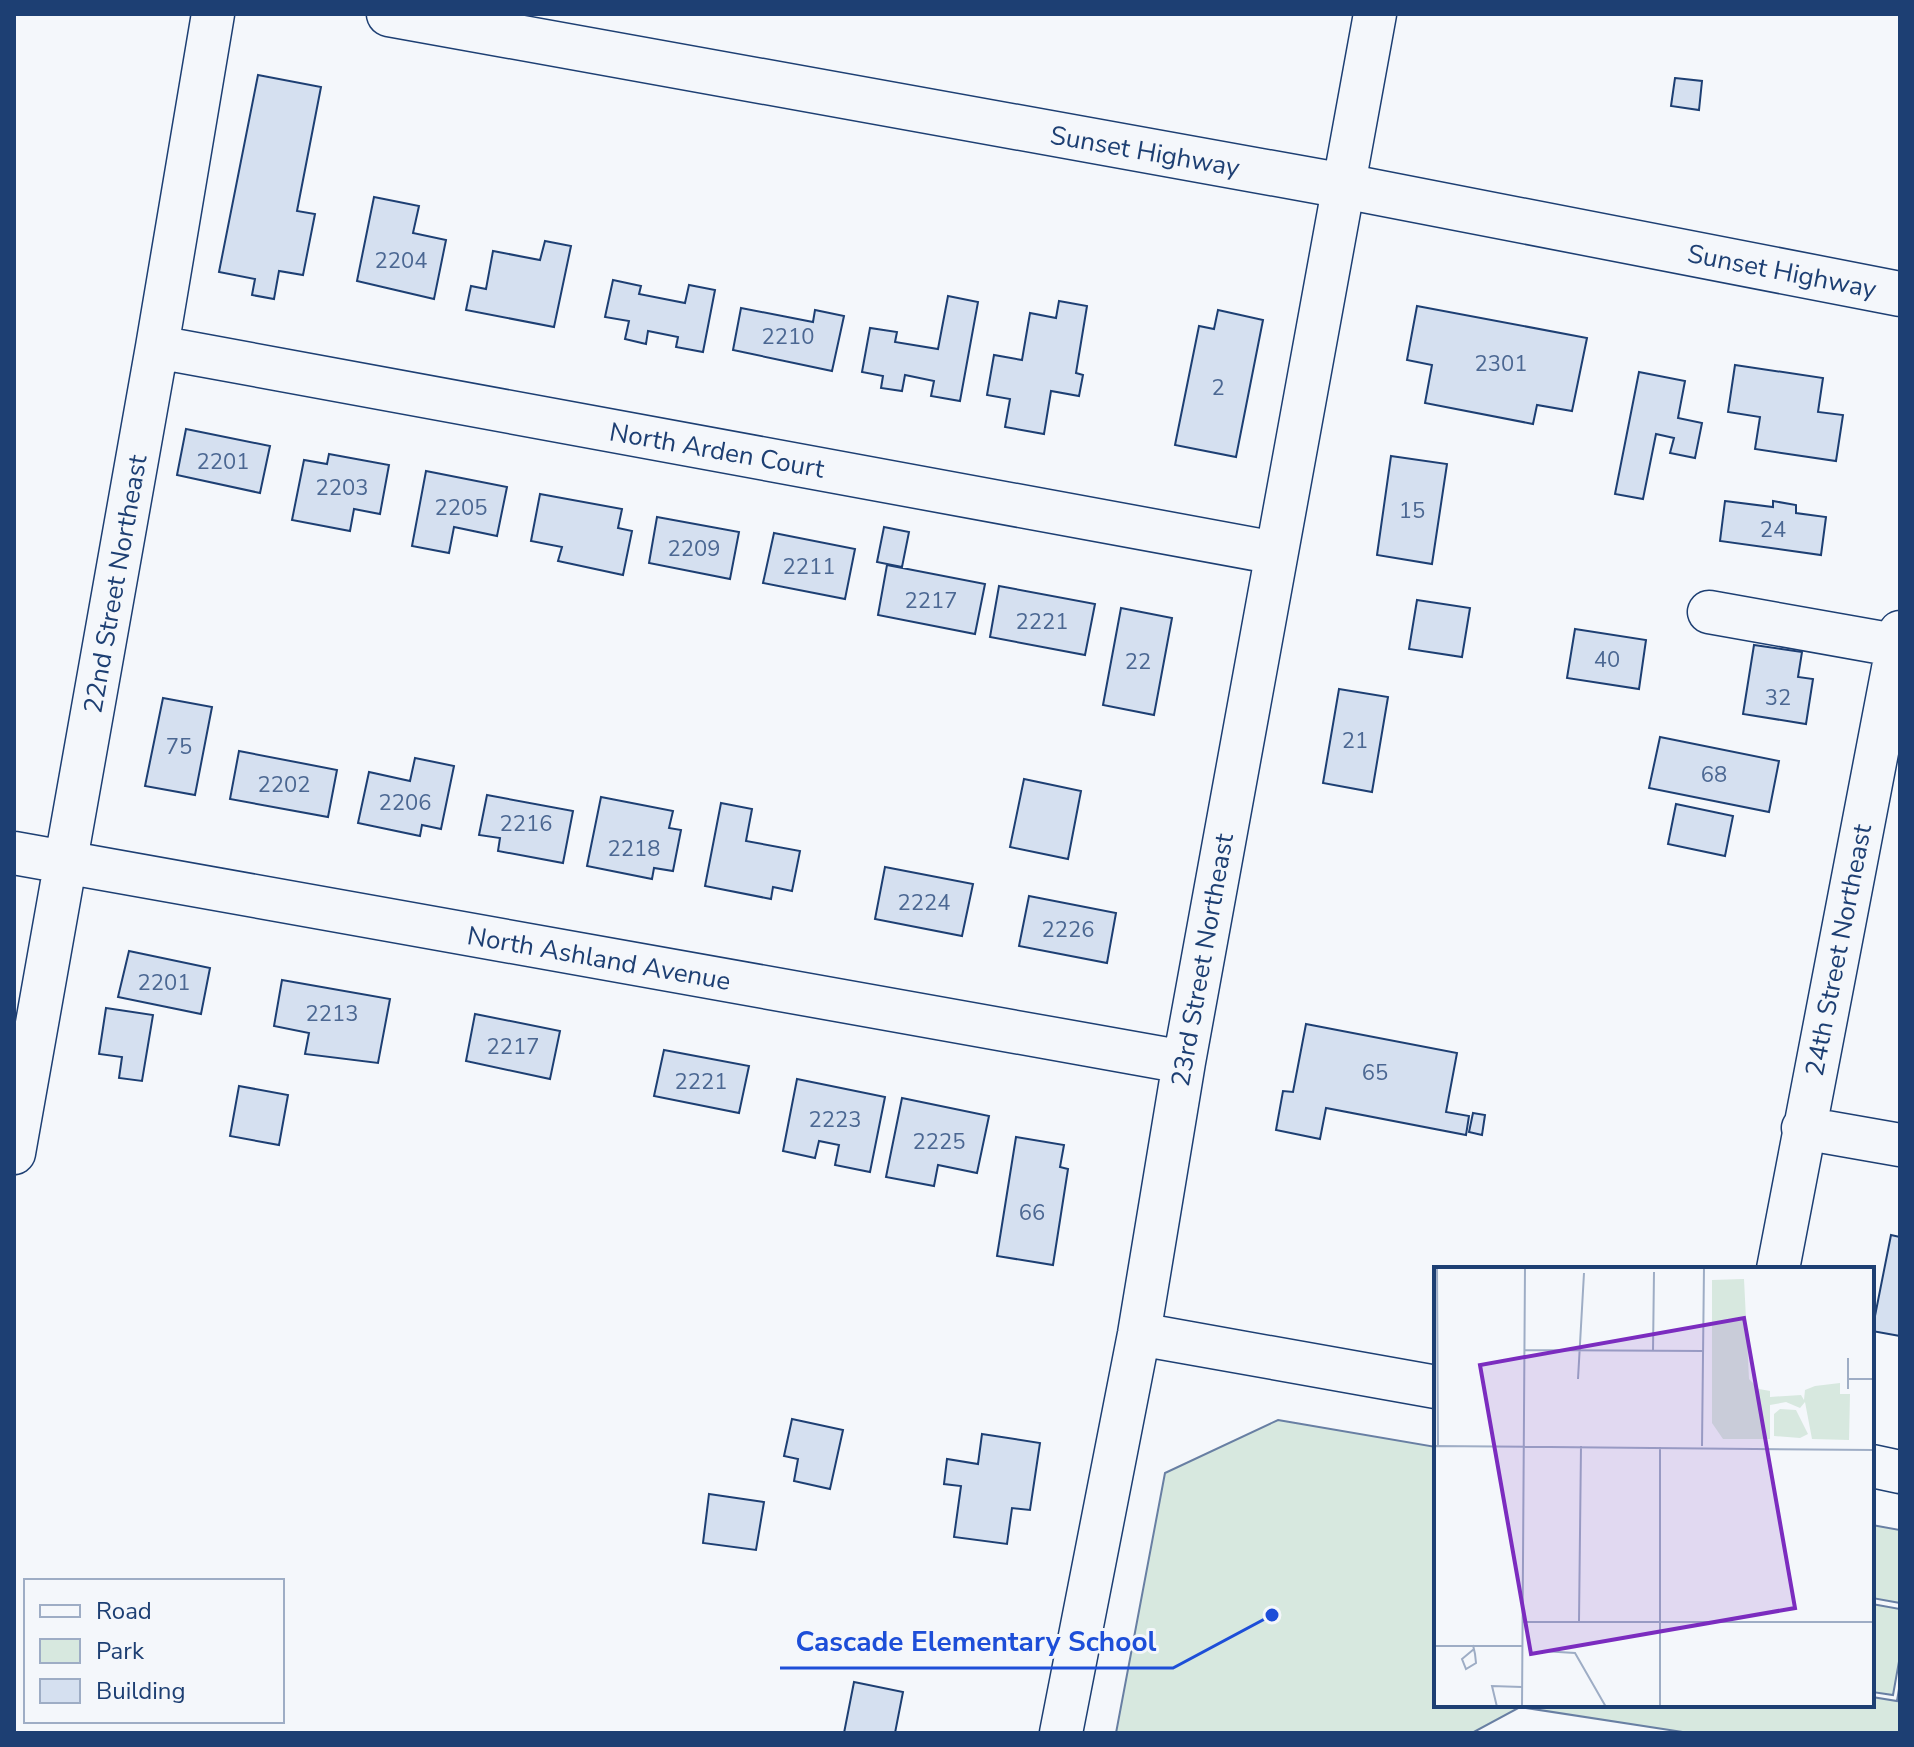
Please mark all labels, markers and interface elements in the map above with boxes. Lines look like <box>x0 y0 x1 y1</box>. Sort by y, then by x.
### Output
street label: Sunset Highway <box>1047 118 1243 185</box>
street label: Sunset Highway <box>1684 236 1880 307</box>
house number: 2204 <box>375 246 427 276</box>
house number: 2210 <box>762 322 814 352</box>
house number: 2301 <box>1475 349 1527 379</box>
house number: 2 <box>1211 373 1225 403</box>
street label: North Arden Court <box>607 414 828 487</box>
house number: 2201 <box>197 447 249 477</box>
street label: 22nd Street Northeast <box>76 451 156 716</box>
house number: 2203 <box>316 473 368 503</box>
house number: 2205 <box>435 493 487 523</box>
house number: 15 <box>1399 496 1425 526</box>
house number: 24 <box>1760 515 1786 545</box>
house number: 2209 <box>668 534 720 564</box>
house number: 2211 <box>783 552 835 582</box>
house number: 2217 <box>905 586 957 616</box>
house number: 2221 <box>1016 607 1068 637</box>
house number: 40 <box>1594 645 1620 675</box>
house number: 22 <box>1125 647 1151 677</box>
house number: 32 <box>1765 683 1791 713</box>
house number: 21 <box>1342 726 1368 756</box>
house number: 75 <box>166 732 192 762</box>
house number: 68 <box>1701 760 1727 790</box>
house number: 2202 <box>258 770 310 800</box>
house number: 2206 <box>379 788 431 818</box>
house number: 2216 <box>500 809 552 839</box>
street label: 24th Street Northeast <box>1797 820 1880 1079</box>
street label: 23rd Street Northeast <box>1163 830 1242 1089</box>
house number: 2218 <box>608 834 660 864</box>
house number: 2224 <box>898 888 950 918</box>
house number: 2226 <box>1042 915 1094 945</box>
street label: North Ashland Avenue <box>464 918 733 999</box>
house number: 2201 <box>138 968 190 998</box>
house number: 2213 <box>306 999 358 1029</box>
house number: 2217 <box>487 1032 539 1062</box>
house number: 65 <box>1362 1058 1388 1088</box>
house number: 2221 <box>675 1067 727 1097</box>
house number: 2223 <box>809 1105 861 1135</box>
house number: 2225 <box>913 1127 965 1157</box>
house number: 66 <box>1019 1198 1045 1228</box>
inset map <box>1434 1267 1874 1707</box>
legend <box>24 1579 284 1723</box>
text: Road <box>96 1595 152 1627</box>
callout: Cascade Elementary School <box>780 1616 1173 1668</box>
text: Cascade Elementary School <box>796 1623 1157 1661</box>
text: Park <box>96 1635 145 1667</box>
text: Building <box>96 1675 186 1707</box>

